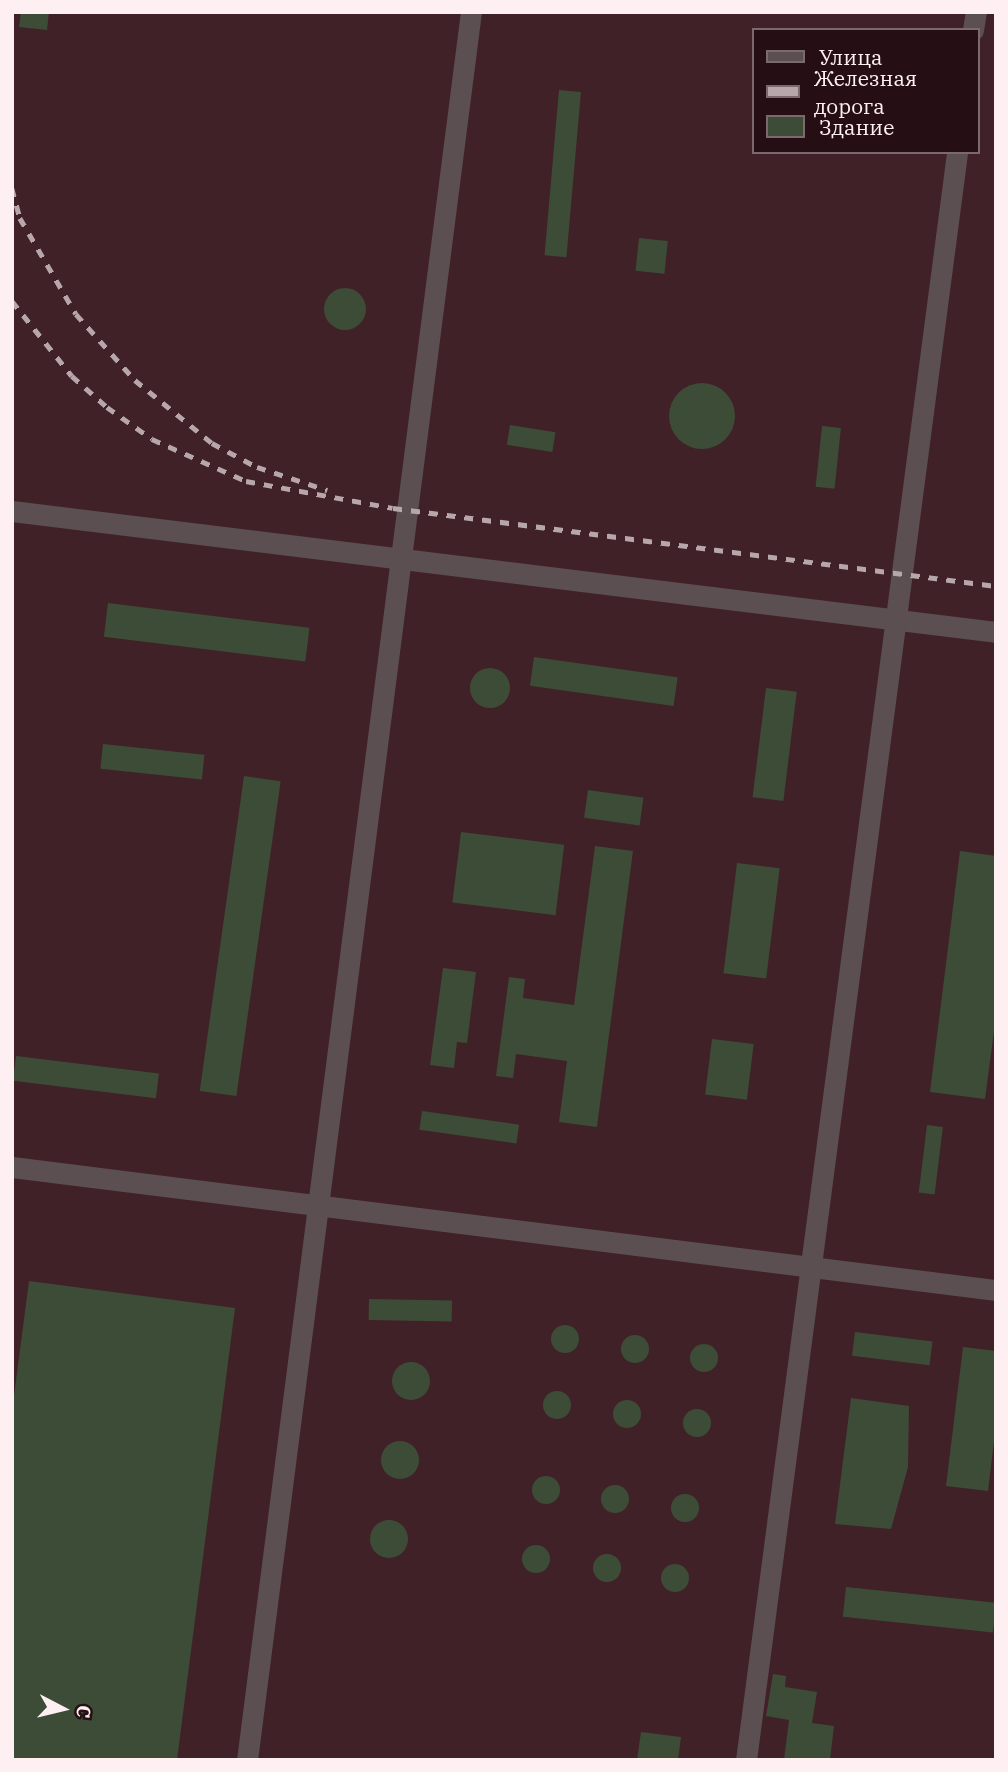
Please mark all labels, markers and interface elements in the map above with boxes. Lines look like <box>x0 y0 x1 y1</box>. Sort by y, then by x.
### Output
legend <box>752 28 980 154</box>
text: Улица <box>819 43 883 71</box>
text: Железная дорога <box>814 64 917 120</box>
text: Здание <box>819 113 894 141</box>
north arrow <box>28 1674 98 1744</box>
text: С <box>71 1704 97 1719</box>

